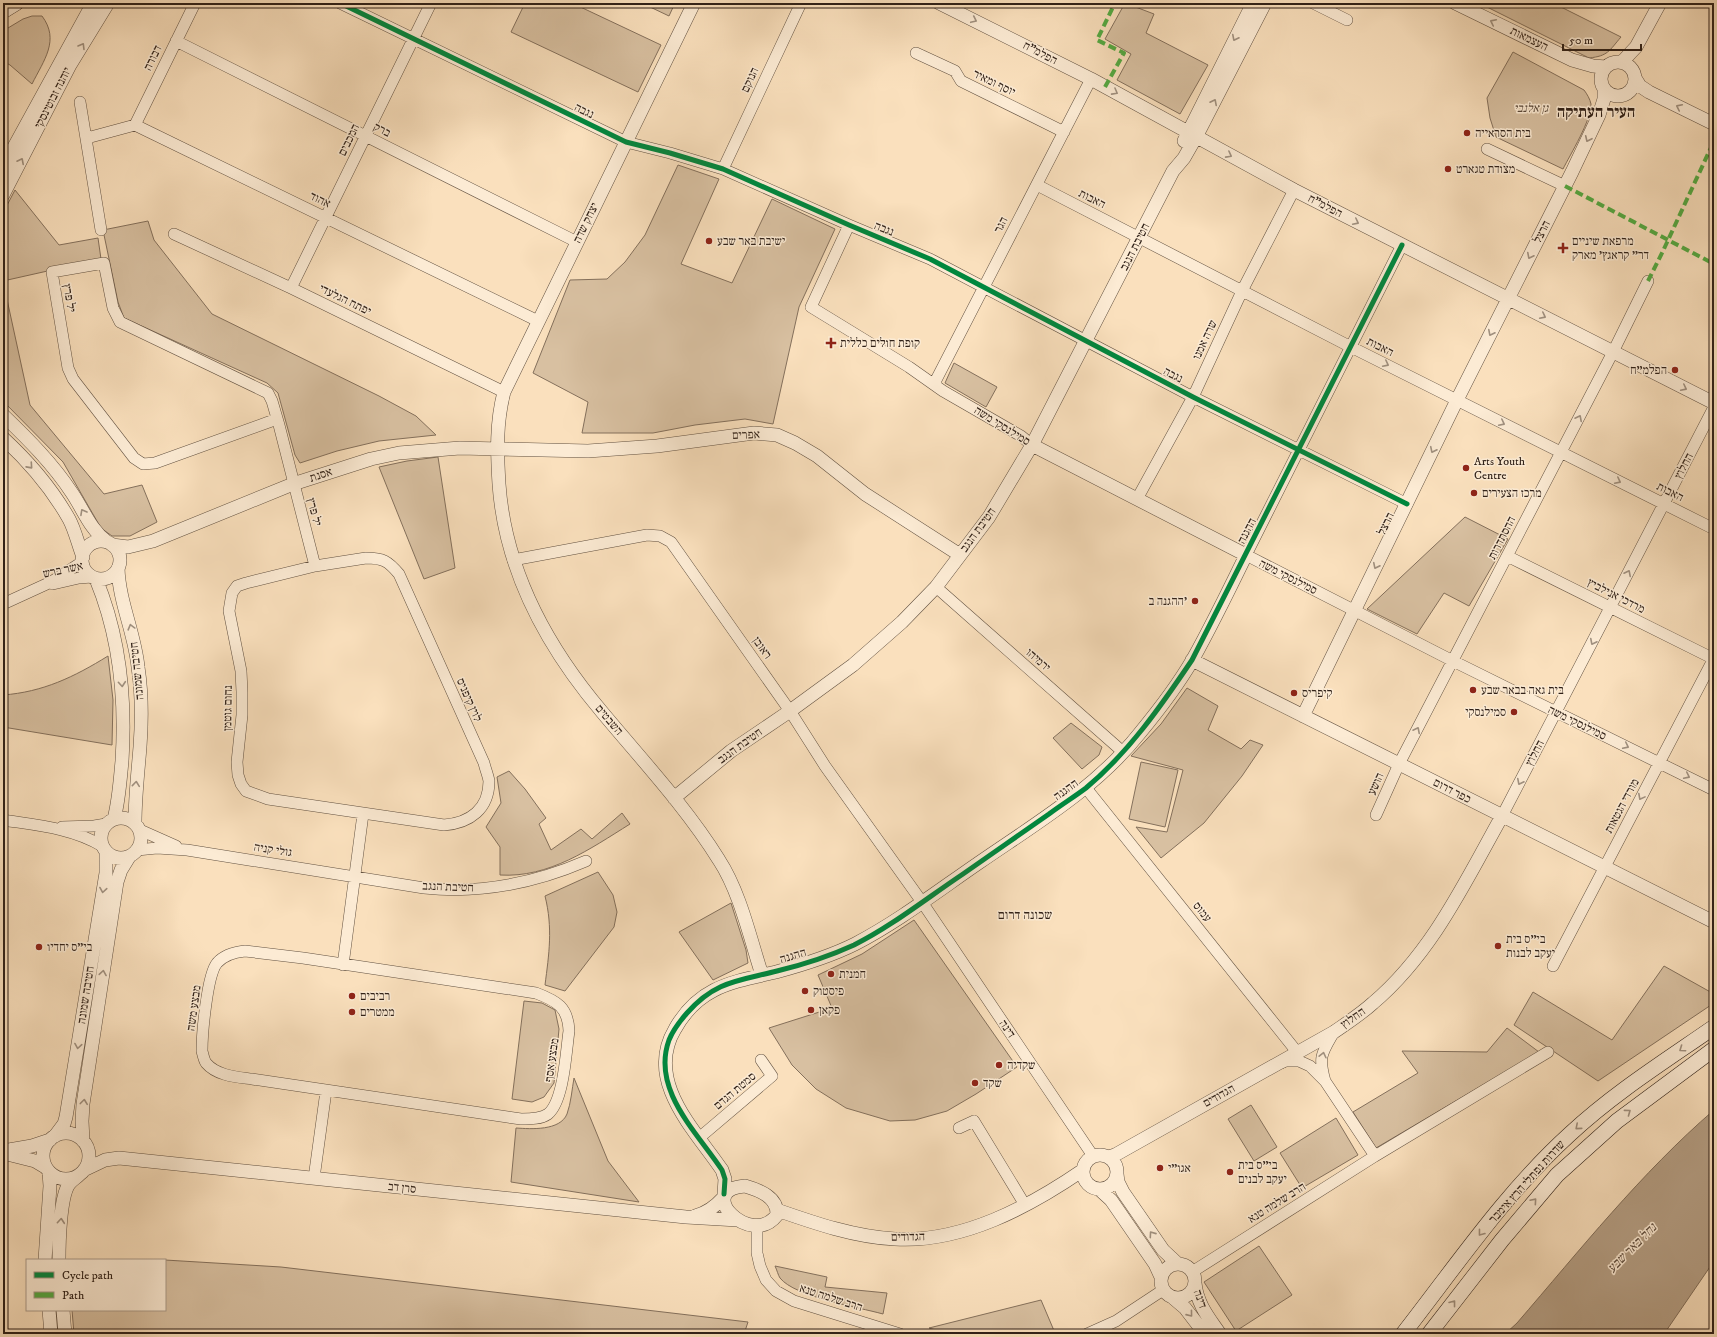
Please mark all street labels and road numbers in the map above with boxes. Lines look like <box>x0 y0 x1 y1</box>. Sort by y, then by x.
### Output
street label: העצמאות <box>1507 23 1551 55</box>
street label: הפלמ"ח <box>1020 38 1060 68</box>
street label: דבורה <box>140 43 166 73</box>
street label: יוהנה זבוטינסקי <box>31 65 75 131</box>
street label: הנוקם <box>738 65 762 95</box>
street label: יוסף ומאיר <box>970 66 1018 100</box>
street label: נגבה <box>572 100 596 122</box>
street label: ברק <box>371 119 393 141</box>
street label: המכבים <box>335 121 363 159</box>
street label: האבות <box>1076 186 1108 212</box>
street label: אהוד <box>307 189 333 211</box>
street label: הפלמ"ח <box>1305 191 1345 221</box>
street label: יצחק שדה <box>570 200 602 246</box>
street label: הגר <box>991 214 1011 236</box>
street label: נגבה <box>872 218 896 240</box>
street label: הרצל <box>1530 218 1554 246</box>
street label: חטיבת הנגב <box>1117 221 1153 273</box>
street label: יפתח הגלעדי <box>317 281 373 319</box>
street label: יל פרץ <box>59 283 79 313</box>
street label: שרה אמנו <box>1189 318 1221 362</box>
street label: האבות <box>1364 334 1396 360</box>
street label: נגבה <box>1161 364 1185 386</box>
street label: סמילנסקי משה <box>971 403 1033 449</box>
street label: אפרים <box>732 427 760 443</box>
street label: החלוץ <box>1671 451 1697 481</box>
street label: אסנת <box>308 464 334 486</box>
street label: האבות <box>1654 479 1686 505</box>
street label: יל פרץ <box>303 496 325 528</box>
street label: חטיבת הנגב <box>957 505 999 555</box>
street label: הרצל <box>1374 510 1398 538</box>
street label: ההסתדרות <box>1485 514 1519 562</box>
street label: ההגנה <box>1234 515 1260 547</box>
street label: סמילנסקי משה <box>1256 556 1320 598</box>
street label: אשר ברש <box>41 558 85 582</box>
street label: מרדכי אנילביץ <box>1585 575 1647 617</box>
street label: ראובן <box>749 634 775 662</box>
street label: חטיבה שמונה <box>126 641 148 701</box>
street label: ירמיהו <box>1022 645 1054 675</box>
street label: לוין קיפניס <box>453 676 485 724</box>
street label: נחום גוטמן <box>220 685 236 731</box>
street label: השבטים <box>592 702 626 738</box>
street label: סמילנסקי משה <box>1545 702 1609 744</box>
street label: חטיבת הנגב <box>715 725 765 767</box>
street label: החלוץ <box>1522 738 1548 768</box>
street label: הושע <box>1365 771 1387 797</box>
street label: כפר דרום <box>1430 775 1474 807</box>
street label: ההגנה <box>1051 776 1081 804</box>
street label: מורדי הגטאות <box>1601 776 1643 836</box>
street label: גולי קניה <box>253 840 293 860</box>
street label: חטיבת הנגב <box>422 879 474 895</box>
street label: עמוס <box>1189 899 1215 925</box>
street label: ההגנה <box>778 945 808 967</box>
street label: חטיבה שמונה <box>74 965 98 1025</box>
street label: מבצע משה <box>183 984 205 1032</box>
street label: החלוץ <box>1338 1004 1368 1032</box>
street label: דינה <box>995 1017 1019 1041</box>
street label: מבצע אסף <box>541 1037 563 1083</box>
street label: סמטת הגדם <box>711 1069 759 1113</box>
street label: הגדודים <box>1200 1081 1238 1111</box>
street label: שדרות נפתלי הרץ אימבר <box>1486 1137 1568 1227</box>
street label: סרן דב <box>387 1179 417 1197</box>
street label: הרב שלמה טנא <box>1245 1179 1309 1227</box>
street label: הגדודים <box>891 1229 925 1245</box>
street label: הרב שלמה טנא <box>797 1281 865 1315</box>
street label: דינה <box>1190 1287 1210 1311</box>

